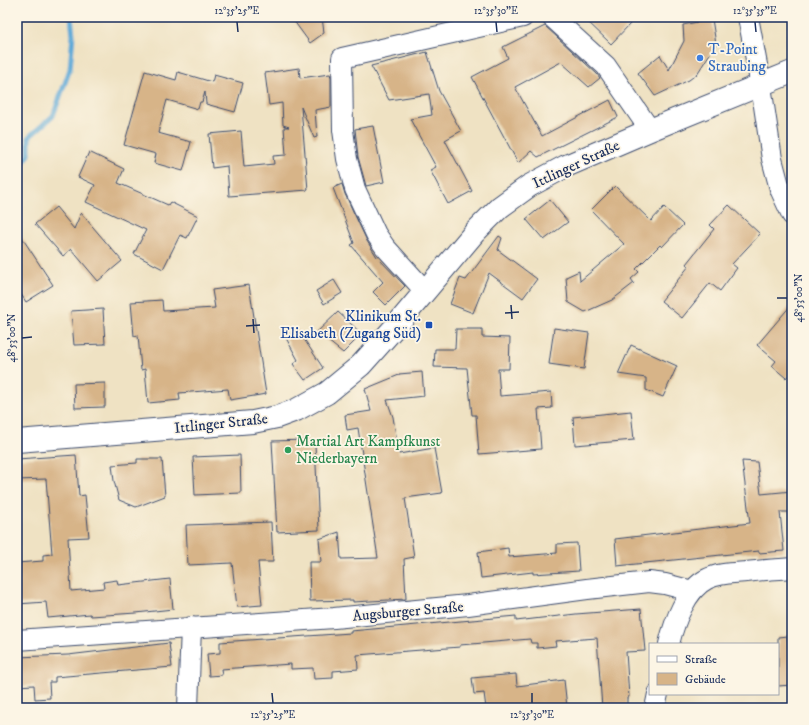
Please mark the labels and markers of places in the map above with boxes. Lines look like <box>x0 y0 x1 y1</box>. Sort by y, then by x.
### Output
place label: T-Point Straubing <box>708 40 767 76</box>
marker: T-Point Straubing <box>695 53 705 63</box>
place label: Klinikum St. Elisabeth (Zugang Süd) <box>280 307 421 343</box>
marker: Klinikum St. Elisabeth (Zugang Süd) <box>424 320 434 330</box>
place label: Martial Art Kampfkunst Niederbayern <box>296 432 440 468</box>
marker: Martial Art Kampfkunst Niederbayern <box>283 445 293 455</box>

